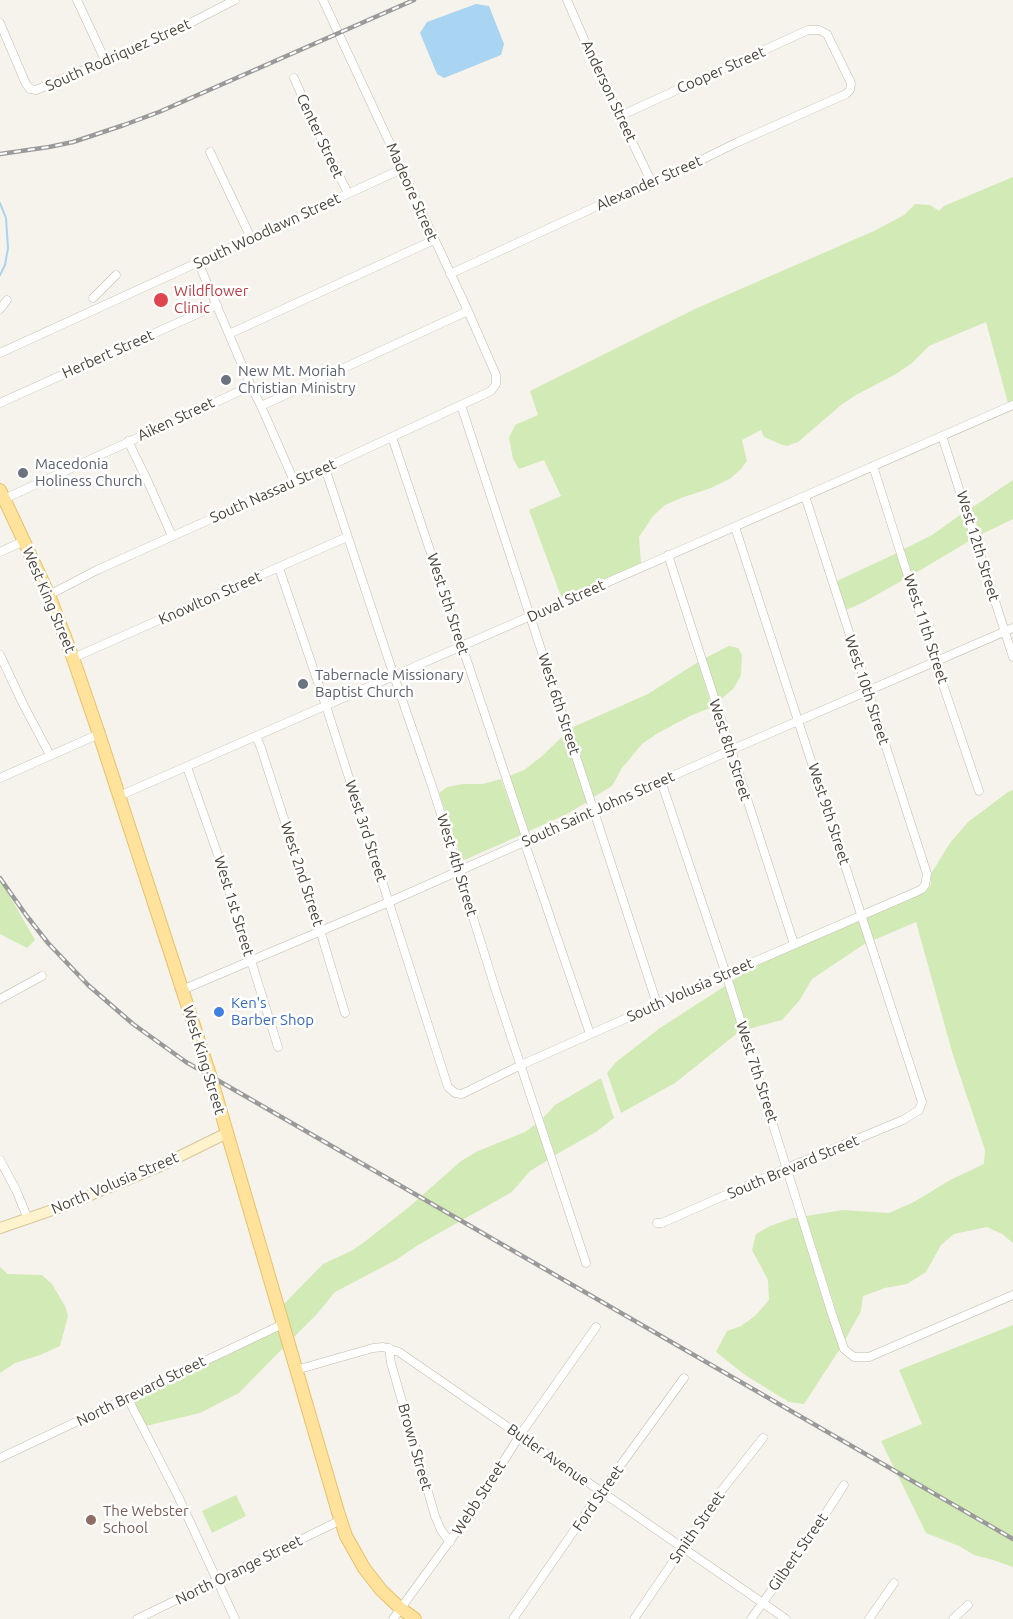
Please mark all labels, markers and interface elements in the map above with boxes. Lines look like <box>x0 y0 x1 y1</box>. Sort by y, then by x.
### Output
street label: South Rodriquez Street <box>43 15 193 95</box>
street label: Anderson Street <box>578 37 640 145</box>
street label: Cooper Street <box>674 43 768 97</box>
street label: Center Street <box>293 91 347 181</box>
street label: Madeore Street <box>382 140 442 244</box>
street label: Alexander Street <box>593 152 705 214</box>
street label: South Woodlawn Street <box>191 189 343 273</box>
place label: Wildflower Clinic <box>174 282 249 317</box>
marker: Wildflower Clinic <box>152 291 170 309</box>
street label: Herbert Street <box>59 326 157 382</box>
place label: New Mt. Moriah Christian Ministry <box>238 362 355 397</box>
marker: New Mt. Moriah Christian Ministry <box>219 373 233 387</box>
street label: Aiken Street <box>135 393 217 445</box>
place label: Macedonia Holiness Church <box>35 455 143 490</box>
street label: South Nassau Street <box>207 455 339 527</box>
marker: Macedonia Holiness Church <box>16 466 30 480</box>
street label: West 12th Street <box>953 489 1003 603</box>
street label: West King Street <box>19 544 79 656</box>
street label: West 5th Street <box>423 551 473 657</box>
street label: Knowlton Street <box>156 567 264 629</box>
street label: West 11th Street <box>900 572 952 686</box>
street label: Duval Street <box>524 576 608 626</box>
street label: West 10th Street <box>841 633 893 747</box>
street label: West 6th Street <box>534 651 584 757</box>
place label: Tabernacle Missionary Baptist Church <box>315 666 464 701</box>
marker: Tabernacle Missionary Baptist Church <box>296 677 310 691</box>
street label: West 8th Street <box>705 697 755 803</box>
street label: West 9th Street <box>804 761 854 867</box>
street label: South Saint Johns Street <box>519 767 677 851</box>
street label: West 3rd Street <box>341 778 391 884</box>
street label: West 4th Street <box>433 812 481 918</box>
street label: West 2nd Street <box>277 819 327 929</box>
street label: West 1st Street <box>210 854 258 958</box>
street label: South Volusia Street <box>624 954 756 1026</box>
place label: Ken's Barber Shop <box>231 994 314 1029</box>
street label: West King Street <box>179 1003 229 1117</box>
marker: Ken's Barber Shop <box>212 1005 226 1019</box>
street label: West 7th Street <box>732 1019 782 1125</box>
street label: South Brevard Street <box>724 1131 862 1203</box>
street label: North Volusia Street <box>49 1148 181 1218</box>
street label: North Brevard Street <box>74 1352 208 1430</box>
street label: Brown Street <box>394 1402 436 1492</box>
street label: Butler Avenue <box>504 1420 592 1490</box>
street label: Webb Street <box>448 1458 510 1538</box>
street label: Ford Street <box>569 1462 627 1534</box>
street label: Smith Street <box>665 1487 729 1567</box>
place label: The Webster School <box>103 1502 189 1537</box>
street label: Gilbert Street <box>764 1509 832 1595</box>
marker: The Webster School <box>84 1513 98 1527</box>
street label: North Orange Street <box>173 1531 305 1609</box>

